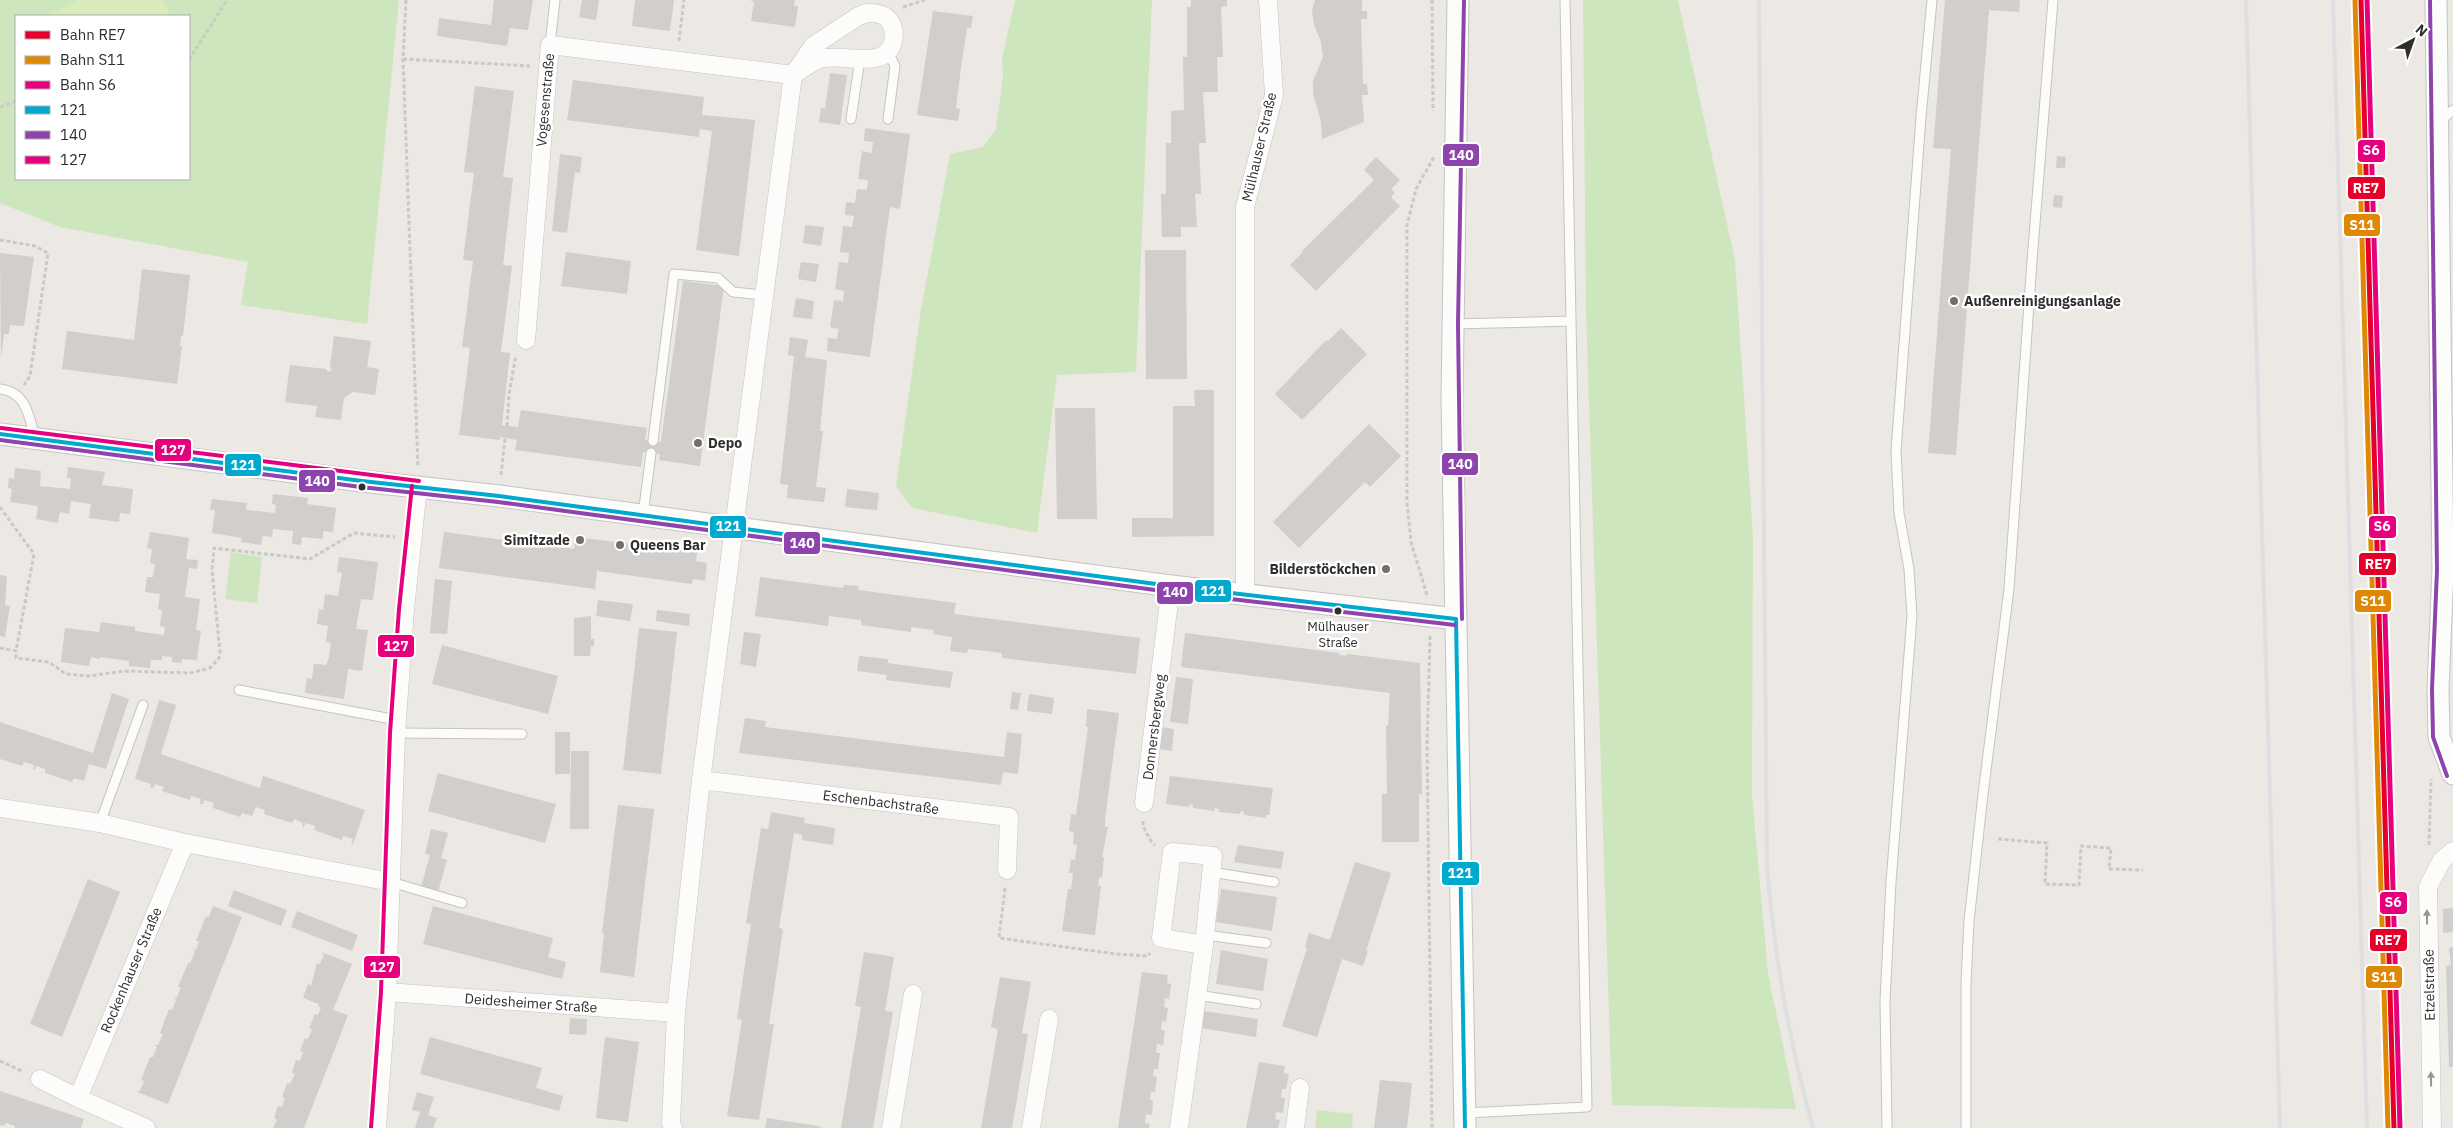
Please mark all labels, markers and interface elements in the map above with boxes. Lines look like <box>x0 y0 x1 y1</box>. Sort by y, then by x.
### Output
legend <box>15 15 190 180</box>
north arrow <box>2388 15 2438 65</box>
text: N <box>2412 20 2431 40</box>
text: Bahn RE7 <box>60 25 126 44</box>
text: Bahn S11 <box>60 50 125 69</box>
street label: Vogesenstraße <box>532 52 558 148</box>
text: Bahn S6 <box>60 75 116 94</box>
street label: Mülhauser Straße <box>1238 90 1280 203</box>
text: 121 <box>60 100 87 119</box>
text: 140 <box>60 125 87 144</box>
line badge: S6 <box>2357 139 2386 163</box>
text: S6 <box>2362 141 2380 159</box>
line badge: 140 <box>1442 143 1480 167</box>
text: 140 <box>1448 146 1474 164</box>
text: 127 <box>60 150 87 169</box>
line badge: RE7 <box>2347 176 2386 200</box>
text: RE7 <box>2353 179 2379 197</box>
line badge: S11 <box>2343 213 2381 237</box>
text: S11 <box>2349 216 2375 234</box>
place label: Außenreinigungsanlage <box>1964 292 2121 310</box>
marker: Außenreinigungsanlage <box>1948 295 1960 307</box>
place label: Depo <box>708 434 742 452</box>
marker: Depo <box>692 437 704 449</box>
line badge: 127 <box>154 438 192 462</box>
text: 127 <box>160 441 186 459</box>
line badge: 140 <box>1441 452 1479 476</box>
line badge: 121 <box>224 453 262 477</box>
text: 140 <box>1447 455 1473 473</box>
text: 121 <box>230 456 256 474</box>
line badge: 140 <box>298 469 336 493</box>
text: 140 <box>304 472 330 490</box>
unlabelled marker <box>357 482 367 492</box>
line badge: 121 <box>709 515 747 539</box>
line badge: S6 <box>2368 515 2397 539</box>
text: 121 <box>715 517 741 535</box>
text: S6 <box>2373 517 2391 535</box>
place label: Simitzade <box>504 531 570 549</box>
line badge: 140 <box>783 531 821 555</box>
marker: Simitzade <box>574 534 586 546</box>
text: 140 <box>789 534 815 552</box>
place label: Queens Bar <box>630 536 706 554</box>
marker: Queens Bar <box>614 539 626 551</box>
line badge: RE7 <box>2358 552 2397 576</box>
text: RE7 <box>2365 555 2391 573</box>
place label: Bilderstöckchen <box>1270 560 1376 578</box>
marker: Bilderstöckchen <box>1380 563 1392 575</box>
line badge: 121 <box>1194 579 1232 603</box>
line badge: 140 <box>1156 581 1194 605</box>
text: 121 <box>1200 582 1226 600</box>
text: 140 <box>1162 583 1188 601</box>
line badge: S11 <box>2354 589 2392 613</box>
text: S11 <box>2360 592 2386 610</box>
marker: Mülhauser Straße <box>1333 606 1343 616</box>
place label: Mülhauser Straße <box>1307 618 1369 651</box>
line badge: 127 <box>377 634 415 658</box>
text: 127 <box>383 637 409 655</box>
street label: Donnersbergweg <box>1139 672 1170 781</box>
street label: Eschenbachstraße <box>822 786 940 818</box>
line badge: 121 <box>1441 861 1480 886</box>
text: 121 <box>1447 864 1473 882</box>
line badge: S6 <box>2379 891 2408 915</box>
text: S6 <box>2384 893 2402 911</box>
street label: Rockenhauser Straße <box>96 904 166 1036</box>
one-way arrow <box>2423 909 2431 925</box>
line badge: RE7 <box>2369 928 2408 952</box>
text: RE7 <box>2375 931 2401 949</box>
street label: Etzelstraße <box>2419 949 2439 1021</box>
line badge: 127 <box>363 955 401 979</box>
text: 127 <box>369 958 395 976</box>
line badge: S11 <box>2365 965 2403 989</box>
text: S11 <box>2371 968 2397 986</box>
street label: Deidesheimer Straße <box>464 989 598 1017</box>
one-way arrow <box>2426 1071 2434 1087</box>

